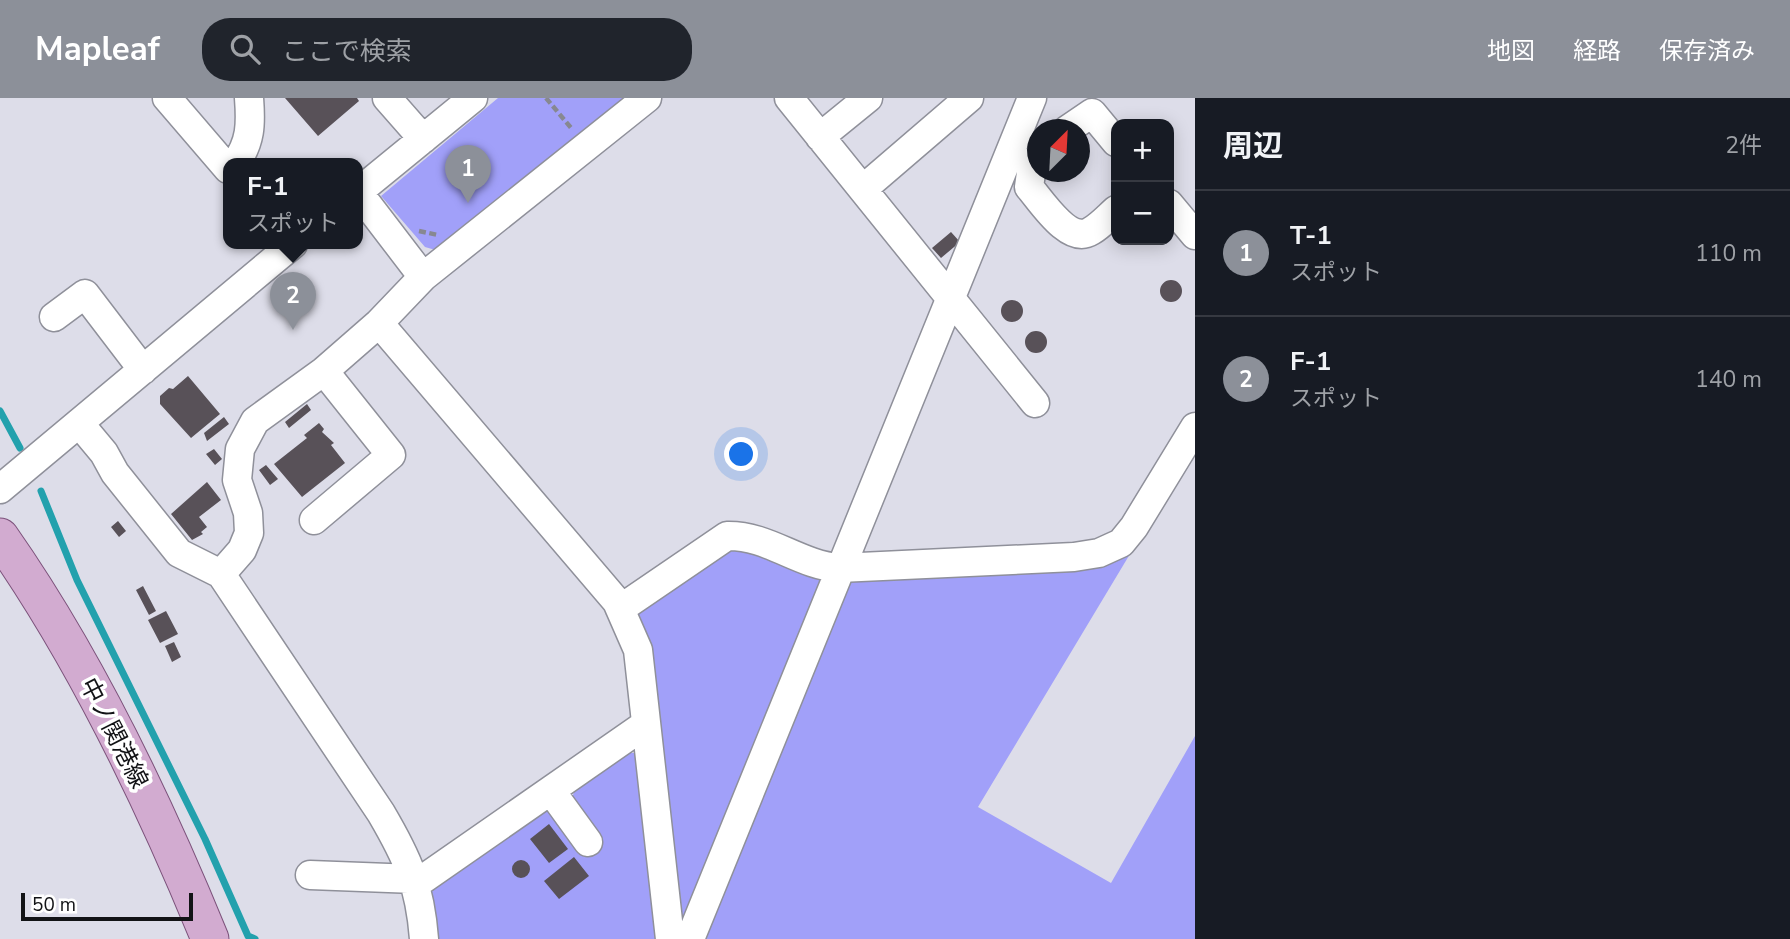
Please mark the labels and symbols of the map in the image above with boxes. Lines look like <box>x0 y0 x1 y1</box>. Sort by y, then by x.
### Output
north arrow <box>1027 119 1090 182</box>
pin: 1 <box>445 145 491 203</box>
pin: 2 <box>270 272 316 330</box>
your location <box>724 437 758 471</box>
street label: 中ノ関港線 <box>73 672 155 794</box>
scale bar <box>21 890 192 922</box>

